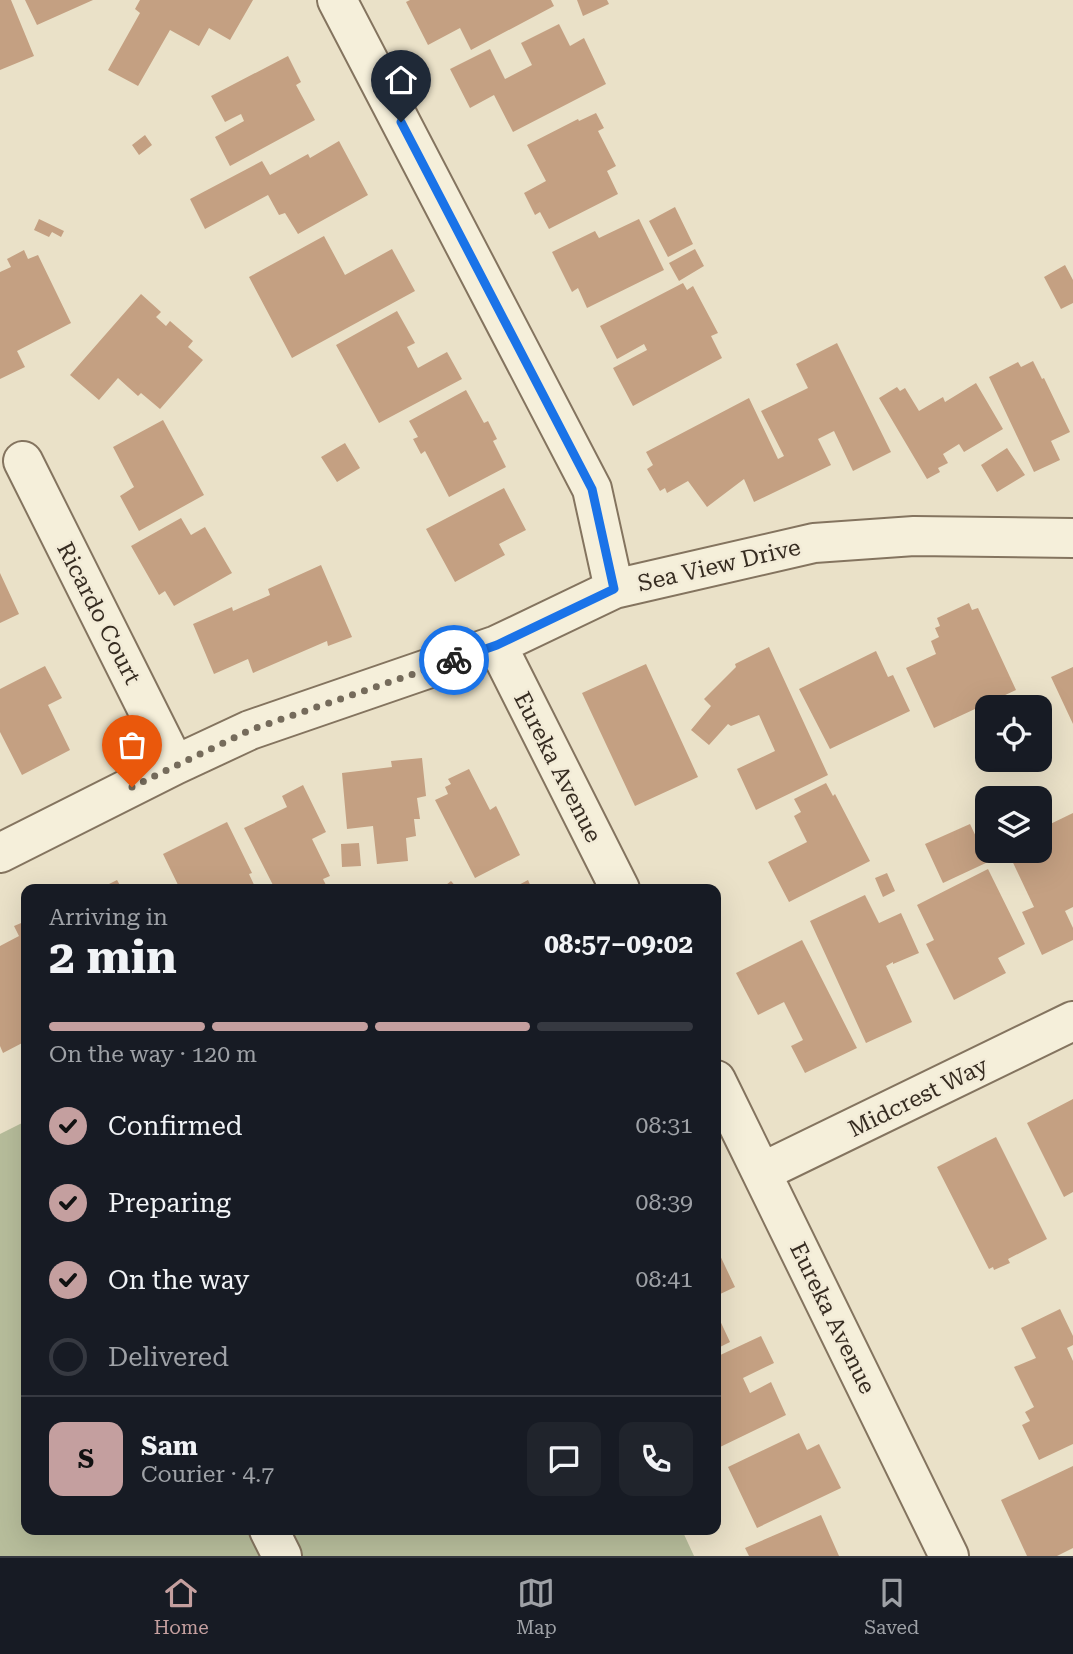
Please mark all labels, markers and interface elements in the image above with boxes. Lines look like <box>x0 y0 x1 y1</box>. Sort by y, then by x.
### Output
pin <box>371 50 431 122</box>
icon: home <box>382 61 420 99</box>
street label: Sea View Drive <box>635 534 803 597</box>
street label: Ricardo Court <box>51 538 146 689</box>
courier <box>419 625 489 695</box>
icon: bike <box>435 641 473 679</box>
street label: Eureka Avenue <box>508 688 607 847</box>
map controls <box>975 695 1052 863</box>
button: locate <box>975 695 1052 772</box>
pin <box>102 715 162 787</box>
icon: bag <box>113 726 151 764</box>
button: layers <box>975 786 1052 863</box>
text: Arriving in <box>49 904 168 931</box>
text: 08:57–09:02 <box>544 929 693 959</box>
text: 2 min <box>49 930 177 984</box>
text: On the way · 120 m <box>49 1041 257 1068</box>
street label: Midcrest Way <box>844 1052 993 1143</box>
icon: check <box>49 1107 87 1145</box>
text: Confirmed <box>108 1111 243 1141</box>
text: 08:31 <box>636 1112 693 1139</box>
icon: check <box>49 1184 87 1222</box>
text: Preparing <box>108 1188 231 1218</box>
text: 08:39 <box>636 1189 693 1216</box>
street label: Eureka Avenue <box>784 1238 881 1398</box>
icon: check <box>49 1261 87 1299</box>
text: On the way <box>108 1265 249 1295</box>
text: 08:41 <box>636 1266 693 1293</box>
text: Delivered <box>108 1342 229 1372</box>
button: chat <box>527 1422 601 1496</box>
button: phone <box>619 1422 693 1496</box>
text: Sam <box>141 1431 198 1461</box>
text: S <box>78 1444 94 1474</box>
text: Courier · 4.7 <box>141 1461 274 1488</box>
tab: Home <box>154 1574 209 1639</box>
tab: Map <box>516 1574 557 1639</box>
tab: Saved <box>864 1574 919 1639</box>

